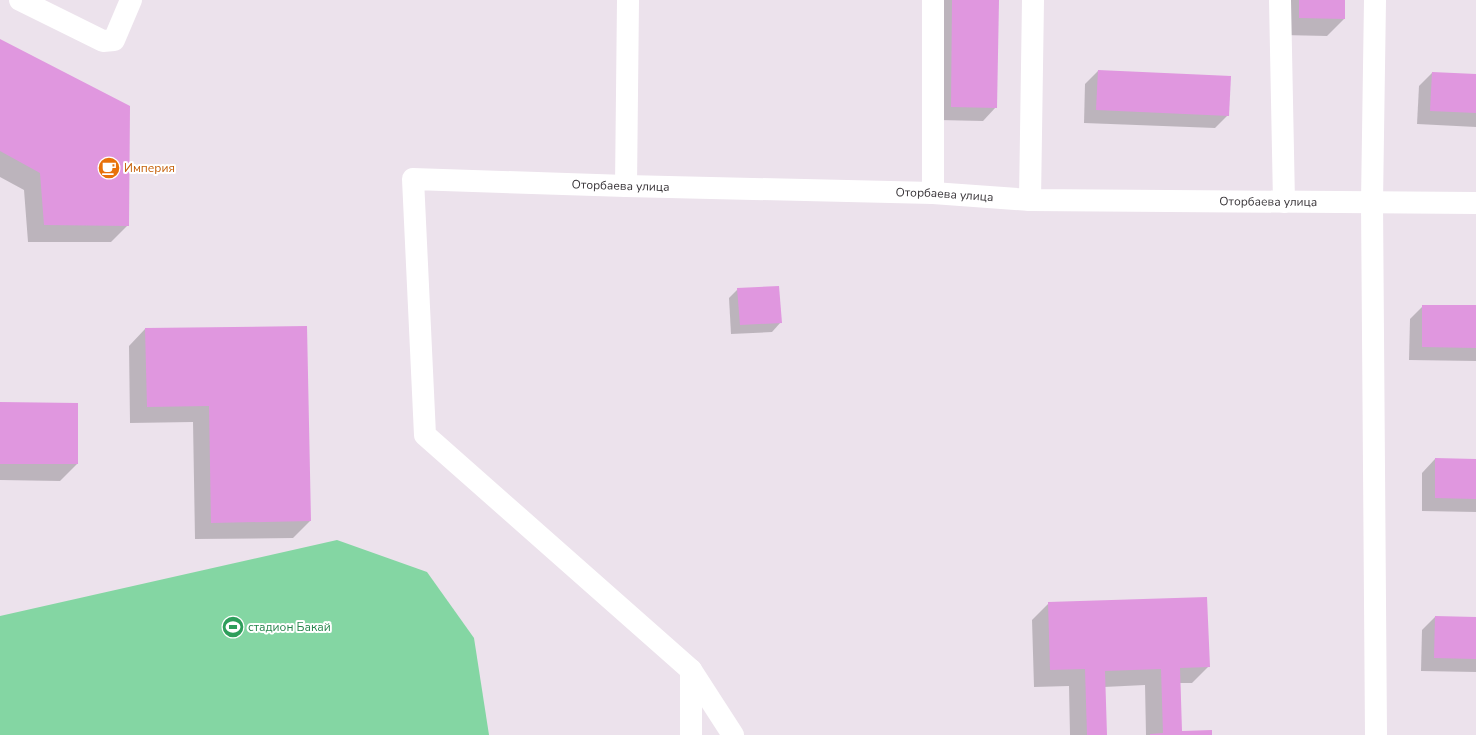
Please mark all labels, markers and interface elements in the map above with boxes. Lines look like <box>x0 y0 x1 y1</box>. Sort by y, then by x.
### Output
cafe icon: Империя <box>96 155 122 181</box>
place label: Империя <box>124 160 175 176</box>
street label: Оторбаева улица <box>571 176 670 195</box>
street label: Оторбаева улица <box>895 184 994 205</box>
street label: Оторбаева улица <box>1219 193 1317 210</box>
sports icon: стадион Бакай <box>220 614 246 640</box>
place label: стадион Бакай <box>248 619 331 635</box>

